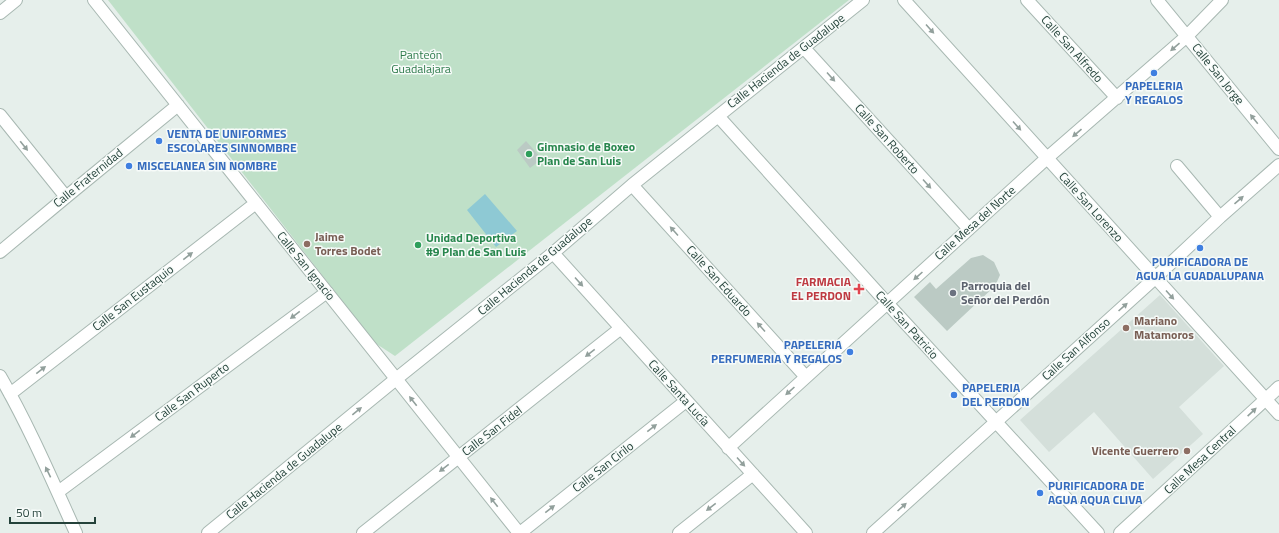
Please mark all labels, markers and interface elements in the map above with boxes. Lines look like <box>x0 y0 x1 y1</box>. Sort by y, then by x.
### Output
street label: Calle Hacienda de Guadalupe <box>723 8 849 113</box>
street label: Calle San Alfredo <box>1037 11 1108 87</box>
one-way arrow <box>926 24 935 34</box>
street label: Calle San Jorge <box>1188 39 1249 109</box>
one-way arrow <box>1170 42 1179 51</box>
park label: Panteón Guadalajara <box>391 45 451 78</box>
marker: PAPELERIA Y REGALOS <box>1149 68 1159 78</box>
one-way arrow <box>826 72 835 82</box>
place label: PAPELERIA Y REGALOS <box>1125 76 1184 109</box>
street label: Calle San Roberto <box>851 99 924 178</box>
one-way arrow <box>1250 114 1259 124</box>
one-way arrow <box>1013 120 1022 131</box>
place label: VENTA DE UNIFORMES ESCOLARES SINNOMBRE <box>167 124 297 157</box>
one-way arrow <box>1071 128 1082 137</box>
marker: VENTA DE UNIFORMES ESCOLARES SINNOMBRE <box>154 136 164 146</box>
place label: Gimnasio de Boxeo Plan de San Luis <box>537 137 635 170</box>
one-way arrow <box>20 140 29 151</box>
street label: Calle Fraternidad <box>49 143 127 212</box>
marker: Gimnasio de Boxeo Plan de San Luis <box>524 149 534 159</box>
place label: MISCELANEA SIN NOMBRE <box>137 156 277 175</box>
marker: MISCELANEA SIN NOMBRE <box>124 161 134 171</box>
street label: Calle San Lorenzo <box>1055 167 1128 246</box>
one-way arrow <box>923 178 932 189</box>
street label: Calle Mesa del Norte <box>930 181 1020 264</box>
one-way arrow <box>1234 195 1244 205</box>
street label: Calle Hacienda de Guadalupe <box>473 212 596 319</box>
one-way arrow <box>669 226 678 236</box>
street label: Calle San Ignacio <box>273 227 340 304</box>
place label: Jaime Torres Bodet <box>315 227 382 260</box>
place label: Unidad Deportiva #9 Plan de San Luis <box>426 228 526 261</box>
marker: Jaime Torres Bodet <box>302 239 312 249</box>
marker: Unidad Deportiva #9 Plan de San Luis <box>413 240 423 250</box>
street label: Calle San Eduardo <box>682 241 757 321</box>
marker: PURIFICADORA DE AGUA LA GUADALUPANA <box>1195 243 1205 253</box>
one-way arrow <box>183 252 194 260</box>
place label: PURIFICADORA DE AGUA LA GUADALUPANA <box>1136 252 1265 285</box>
street label: Calle San Eustaquio <box>88 260 177 335</box>
one-way arrow <box>912 271 923 280</box>
place label: FARMACIA EL PERDON <box>791 272 852 305</box>
place label: Parroquia del Señor del Perdón <box>961 276 1050 309</box>
one-way arrow <box>574 277 584 287</box>
marker: FARMACIA EL PERDON <box>854 284 864 294</box>
street label: Calle San Patricio <box>871 286 943 363</box>
marker: Parroquia del Señor del Perdón <box>948 288 958 298</box>
one-way arrow <box>1166 289 1175 300</box>
one-way arrow <box>1118 302 1128 312</box>
one-way arrow <box>290 311 301 319</box>
place label: Mariano Matamoros <box>1134 311 1194 344</box>
street label: Calle San Alfonso <box>1037 313 1114 385</box>
one-way arrow <box>757 323 766 332</box>
marker: Mariano Matamoros <box>1121 323 1131 333</box>
place label: PAPELERIA PERFUMERIA Y REGALOS <box>711 335 843 368</box>
marker: PAPELERIA PERFUMERIA Y REGALOS <box>845 347 855 357</box>
one-way arrow <box>585 348 596 357</box>
street label: Calle Santa Lucía <box>644 355 715 430</box>
street label: Calle San Ruperto <box>150 357 233 426</box>
one-way arrow <box>36 365 47 374</box>
place label: PAPELERIA DEL PERDON <box>962 378 1030 411</box>
one-way arrow <box>785 387 796 396</box>
marker: PAPELERIA DEL PERDON <box>949 390 959 400</box>
one-way arrow <box>409 395 418 406</box>
street label: Calle San Fidel <box>457 401 526 460</box>
one-way arrow <box>352 406 363 415</box>
one-way arrow <box>1247 407 1257 417</box>
street label: Calle Hacienda de Guadalupe <box>221 418 346 524</box>
street label: Calle Mesa Central <box>1159 421 1240 498</box>
one-way arrow <box>647 424 658 432</box>
one-way arrow <box>130 430 140 438</box>
street label: Calle San Cirilo <box>568 437 637 497</box>
place label: Vicente Guerrero <box>1091 441 1179 460</box>
marker: Vicente Guerrero <box>1182 446 1192 456</box>
one-way arrow <box>736 457 745 466</box>
one-way arrow <box>439 464 450 472</box>
one-way arrow <box>45 466 51 478</box>
place label: PURIFICADORA DE AGUA AQUA CLIVA <box>1048 476 1145 509</box>
marker: PURIFICADORA DE AGUA AQUA CLIVA <box>1035 488 1045 498</box>
one-way arrow <box>490 497 499 508</box>
scale bar <box>10 499 95 525</box>
one-way arrow <box>897 502 907 512</box>
text: 50 m <box>16 503 42 522</box>
one-way arrow <box>706 503 717 511</box>
one-way arrow <box>545 504 556 513</box>

